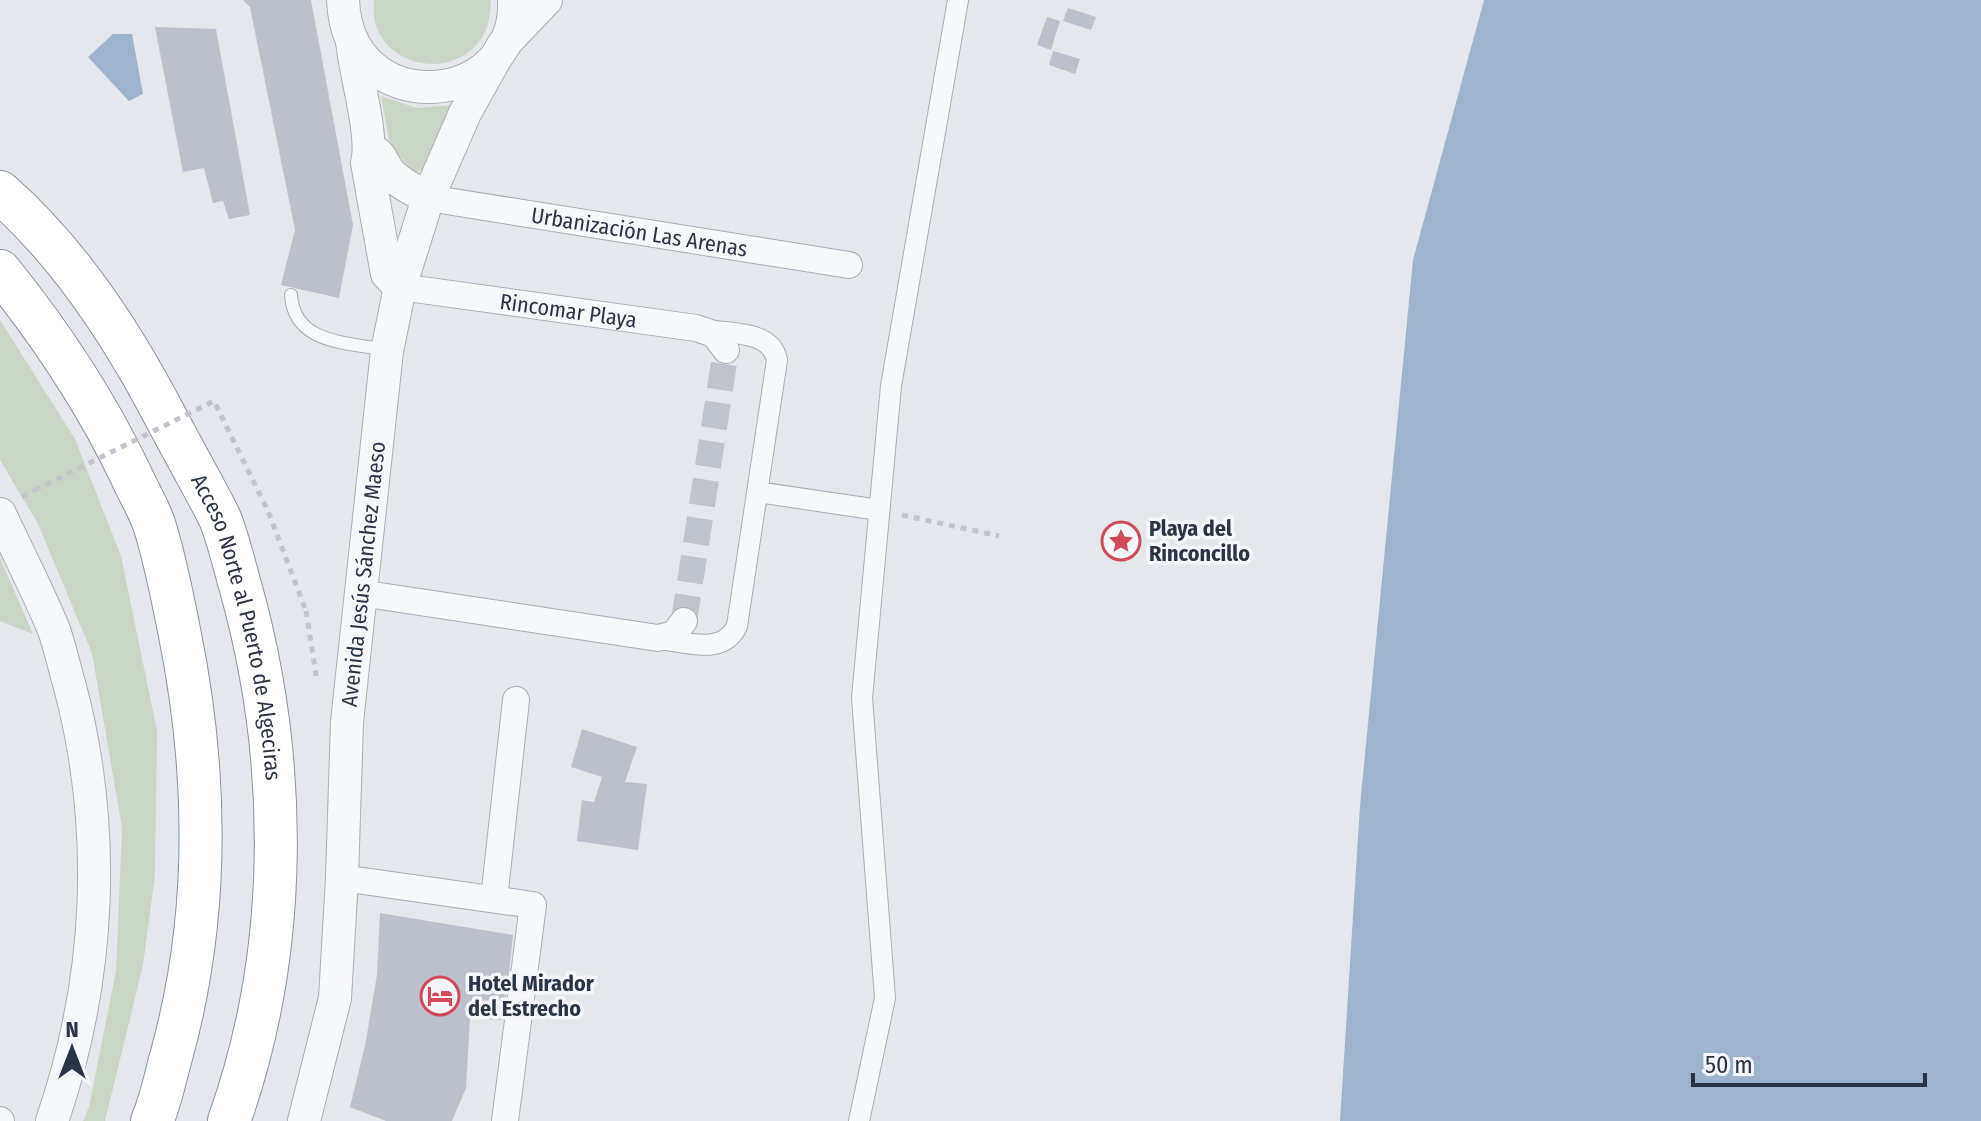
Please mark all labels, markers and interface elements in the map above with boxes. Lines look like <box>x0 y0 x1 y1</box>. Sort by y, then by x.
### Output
street label: Urbanización Las Arenas <box>529 202 749 263</box>
street label: Rincomar Playa <box>498 288 639 334</box>
street label: Avenida Jesús Sánchez Maeso <box>336 440 391 708</box>
street label: Acceso Norte al Puerto de Algeciras <box>185 469 287 781</box>
place label: Playa del Rinconcillo <box>1149 515 1250 567</box>
place icon: Playa del Rinconcillo <box>1100 520 1142 562</box>
place label: Hotel Mirador del Estrecho <box>468 970 595 1022</box>
hotel icon: Hotel Mirador del Estrecho <box>419 975 461 1017</box>
north arrow <box>32 1009 112 1089</box>
text: N <box>65 1016 79 1043</box>
scale bar <box>1693 1037 1925 1087</box>
text: 50 m <box>1705 1051 1753 1079</box>

